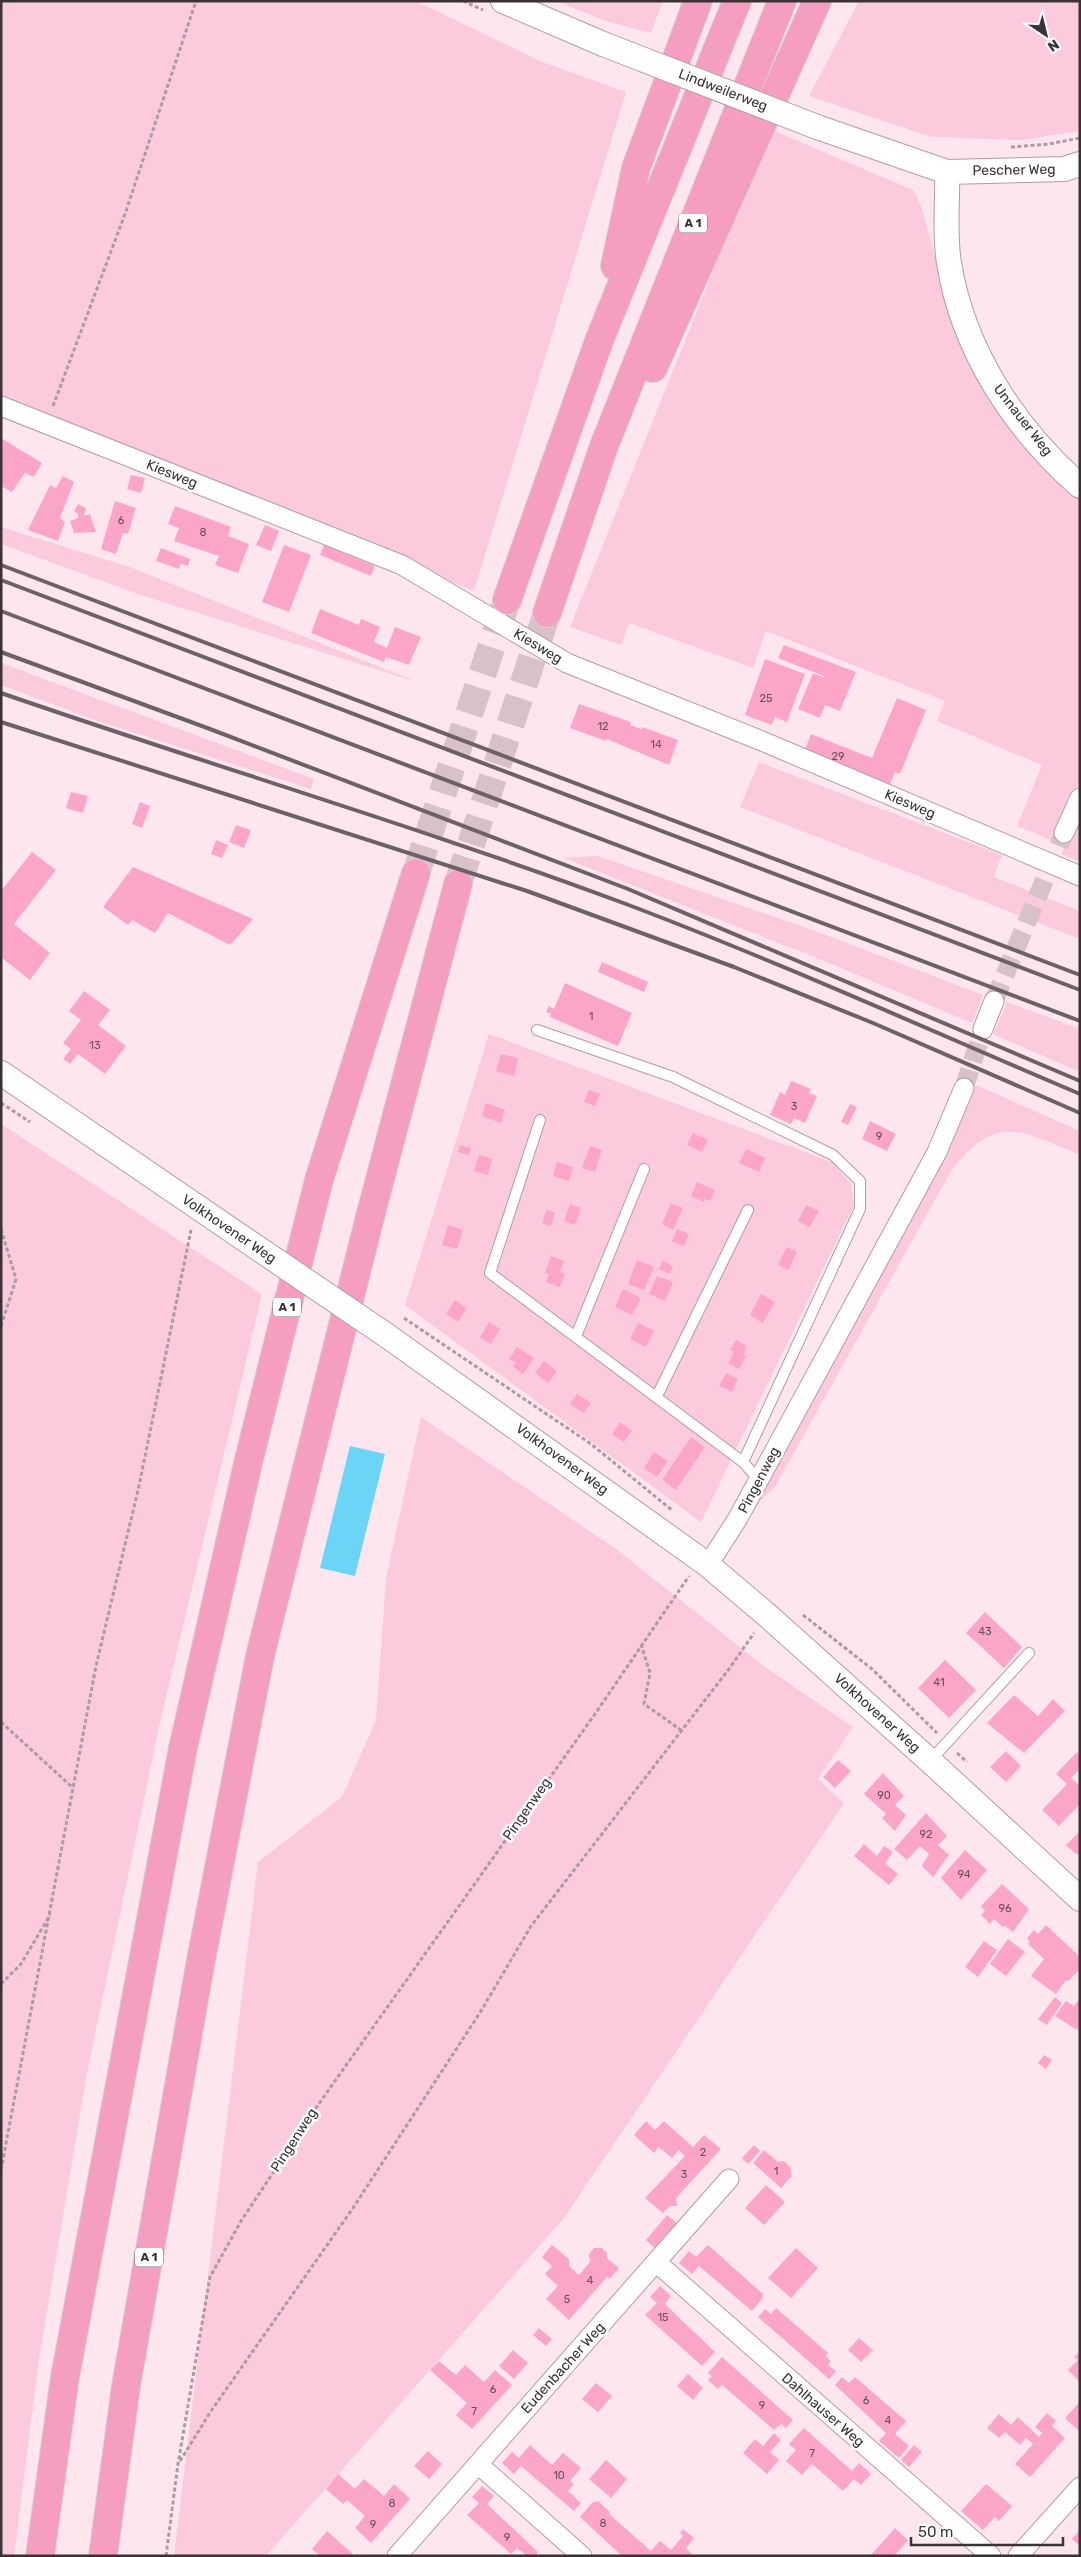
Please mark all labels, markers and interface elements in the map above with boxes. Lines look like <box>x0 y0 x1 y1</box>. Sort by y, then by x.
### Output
north arrow <box>1021 10 1071 60</box>
text: N <box>1044 35 1062 55</box>
street label: Lindweilerweg <box>676 65 770 115</box>
street label: Pescher Weg <box>972 161 1056 179</box>
road number: A 1 <box>679 214 707 232</box>
street label: Unnauer Weg <box>990 381 1056 459</box>
street label: Kiesweg <box>144 456 200 492</box>
house number: 6 <box>118 514 125 527</box>
house number: 8 <box>200 526 207 539</box>
street label: Kiesweg <box>511 625 565 667</box>
house number: 25 <box>760 692 773 705</box>
house number: 12 <box>597 720 609 733</box>
house number: 14 <box>650 738 662 751</box>
house number: 29 <box>832 750 844 763</box>
street label: Kiesweg <box>882 786 938 822</box>
house number: 1 <box>589 1010 593 1023</box>
house number: 13 <box>89 1039 101 1052</box>
house number: 3 <box>791 1100 798 1113</box>
house number: 9 <box>876 1130 882 1143</box>
street label: Volkhovener Weg <box>178 1191 280 1267</box>
road number: A 1 <box>273 1298 301 1316</box>
street label: Volkhovener Weg <box>512 1420 612 1498</box>
street label: Pingenweg <box>734 1444 784 1516</box>
house number: 43 <box>978 1625 992 1638</box>
street label: Volkhovener Weg <box>830 1670 924 1756</box>
house number: 41 <box>933 1676 945 1689</box>
street label: Pingenweg <box>499 1774 555 1844</box>
house number: 90 <box>877 1789 891 1802</box>
house number: 92 <box>920 1828 932 1841</box>
house number: 94 <box>957 1868 971 1881</box>
house number: 96 <box>998 1902 1012 1915</box>
street label: Pingenweg <box>267 2105 321 2175</box>
house number: 2 <box>700 2146 706 2159</box>
house number: 1 <box>774 2165 778 2178</box>
house number: 3 <box>681 2168 688 2181</box>
road number: A 1 <box>135 2248 163 2266</box>
house number: 4 <box>587 2274 594 2287</box>
house number: 5 <box>564 2293 571 2306</box>
house number: 15 <box>657 2311 669 2324</box>
street label: Eudenbacher Weg <box>518 2319 608 2417</box>
street label: Dahlhauser Weg <box>778 2369 868 2451</box>
house number: 6 <box>490 2383 497 2396</box>
house number: 6 <box>863 2394 870 2407</box>
house number: 9 <box>759 2399 765 2412</box>
house number: 7 <box>471 2405 477 2418</box>
house number: 4 <box>885 2414 892 2427</box>
house number: 7 <box>809 2447 815 2460</box>
house number: 10 <box>553 2469 565 2482</box>
house number: 8 <box>389 2497 396 2510</box>
scale bar <box>911 2514 1064 2546</box>
house number: 8 <box>600 2517 607 2530</box>
house number: 9 <box>370 2518 376 2531</box>
text: 50 m <box>918 2523 953 2541</box>
house number: 9 <box>504 2531 510 2544</box>

